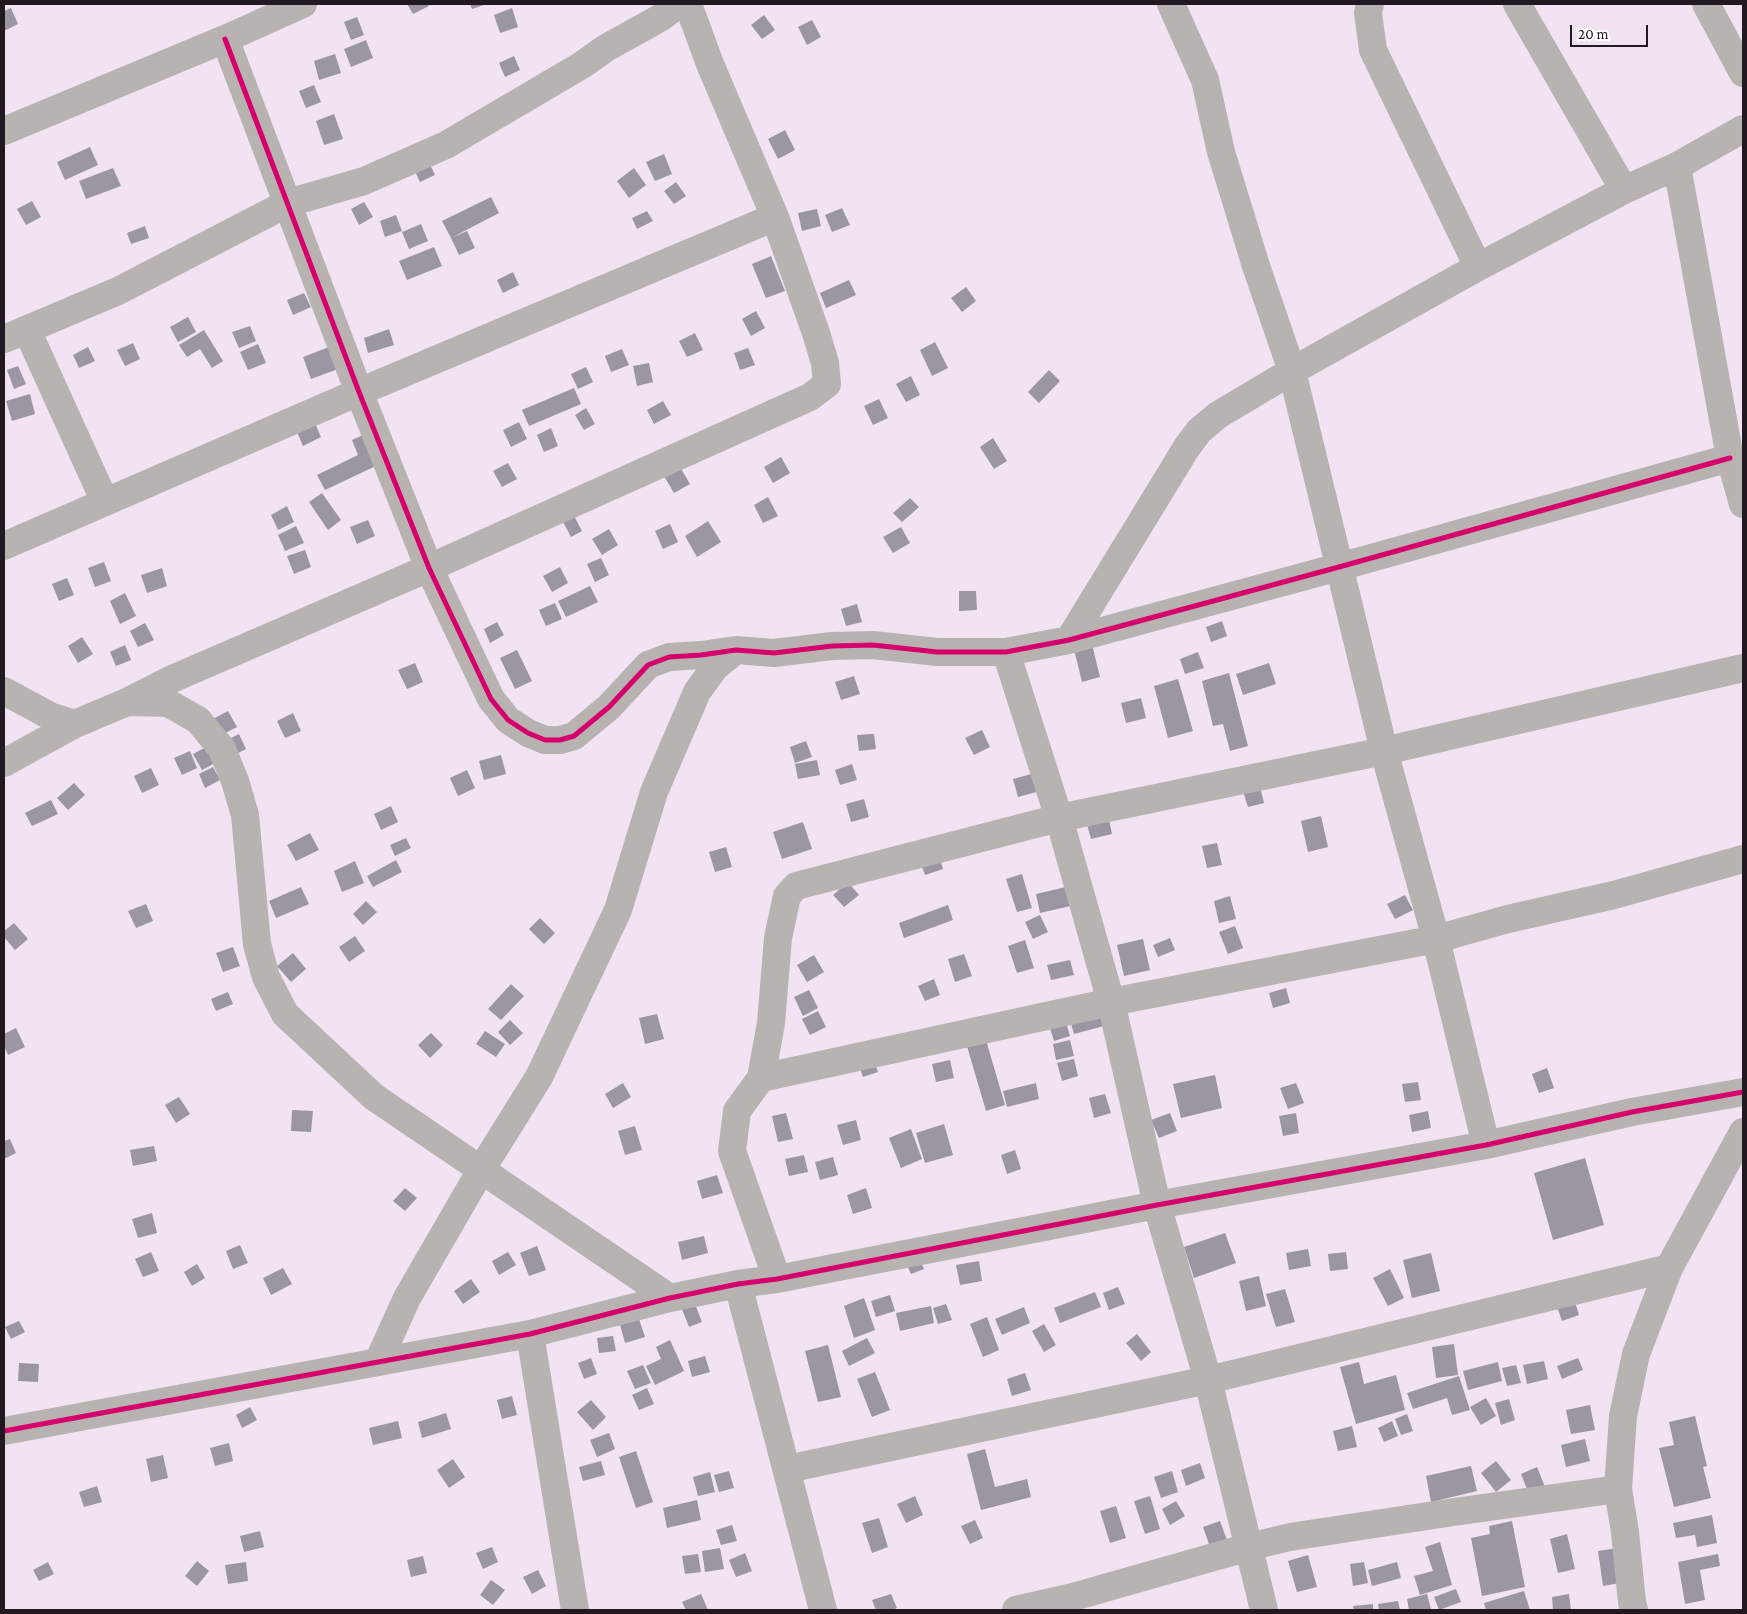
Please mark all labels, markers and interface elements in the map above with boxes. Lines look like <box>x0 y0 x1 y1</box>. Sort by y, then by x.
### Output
scale bar <box>1572 15 1650 47</box>
text: 20 m <box>1578 26 1609 42</box>

